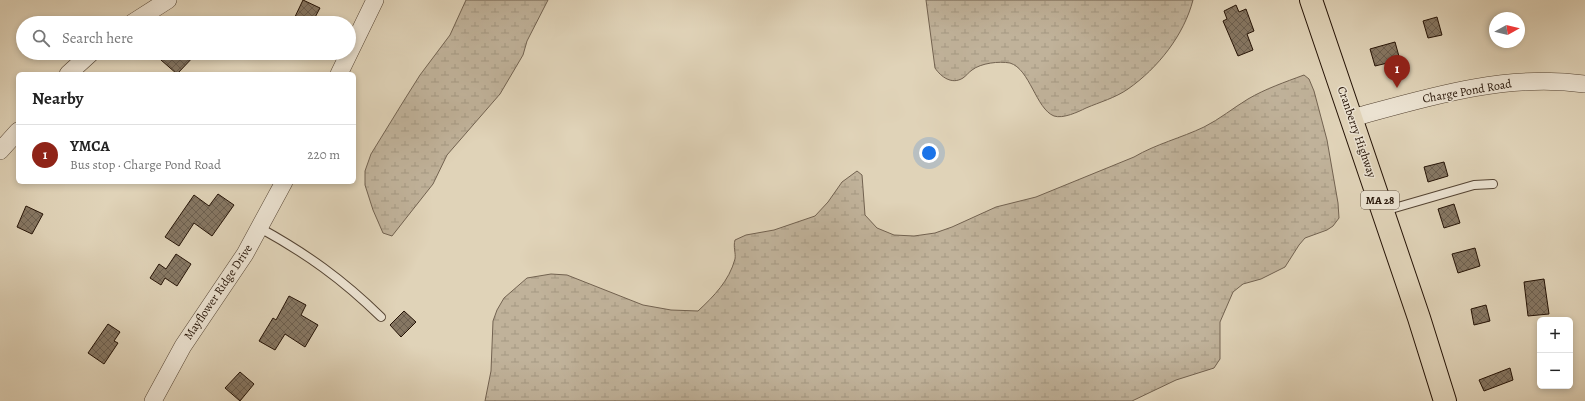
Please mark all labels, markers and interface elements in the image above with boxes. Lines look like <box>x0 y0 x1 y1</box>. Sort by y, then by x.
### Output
north arrow <box>1489 12 1525 48</box>
search box <box>16 16 356 60</box>
icon: search <box>30 27 52 49</box>
text: Search here <box>62 28 133 48</box>
pin: 1 <box>1384 55 1410 88</box>
street label: Charge Pond Road <box>1421 75 1513 107</box>
street label: Cranberry Highway <box>1334 84 1380 181</box>
text: Nearby <box>32 87 83 110</box>
text: YMCA <box>70 136 110 156</box>
your location <box>919 143 939 163</box>
text: 1 <box>43 146 47 163</box>
text: 220 m <box>307 146 340 163</box>
text: Bus stop · Charge Pond Road <box>70 156 221 173</box>
road number: MA 28 <box>1361 191 1399 209</box>
street label: Mayflower Ridge Drive <box>180 241 256 343</box>
map controls <box>1537 317 1573 389</box>
button: + <box>1537 317 1573 353</box>
button: − <box>1537 353 1573 389</box>

